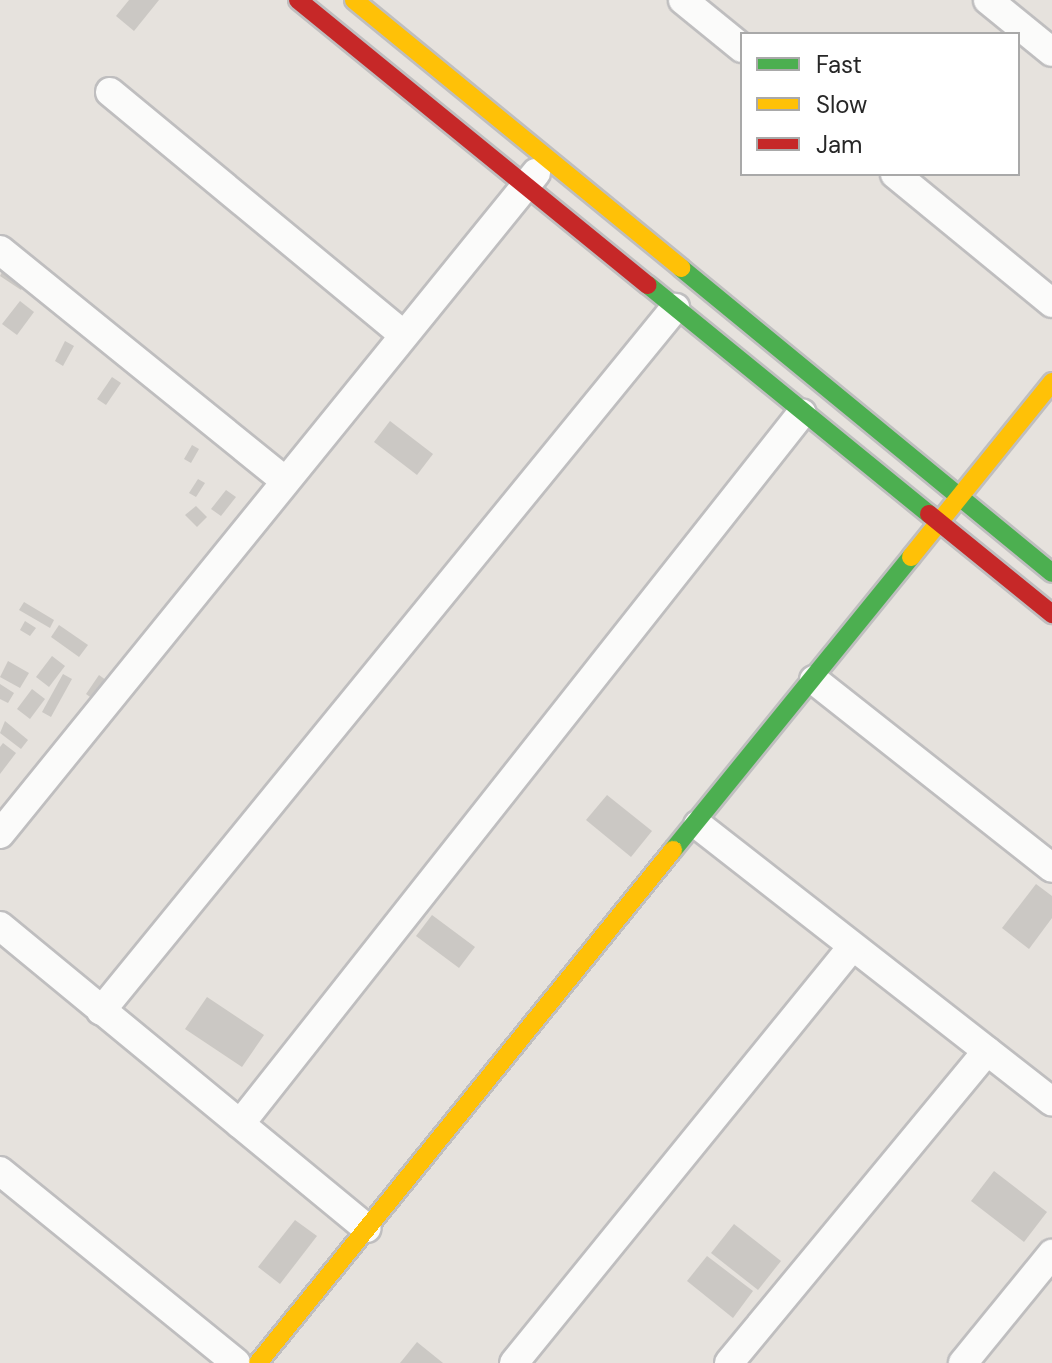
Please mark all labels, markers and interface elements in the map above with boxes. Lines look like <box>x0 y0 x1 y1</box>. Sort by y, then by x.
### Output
legend <box>740 32 1020 176</box>
text: Fast <box>816 49 862 80</box>
text: Slow <box>816 89 867 120</box>
text: Jam <box>816 129 862 160</box>

